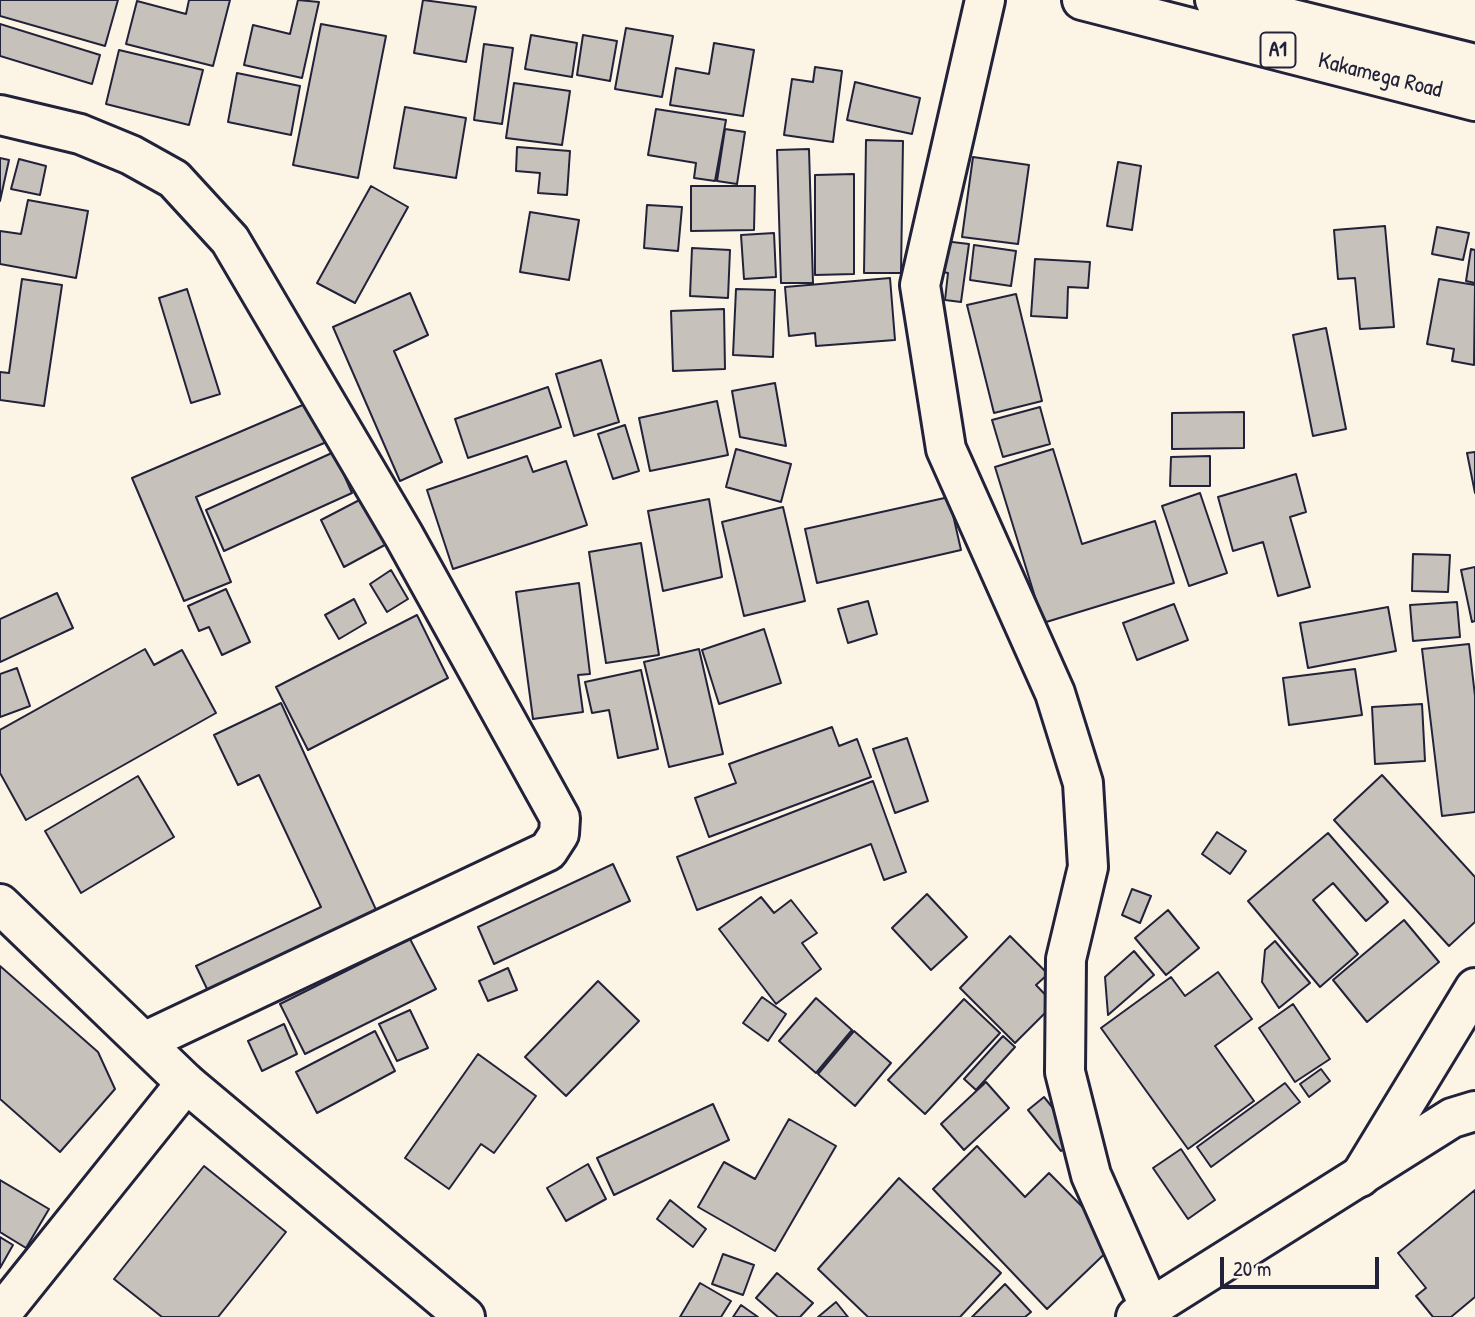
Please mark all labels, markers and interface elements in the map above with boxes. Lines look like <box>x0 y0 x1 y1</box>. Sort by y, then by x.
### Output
road number: A1 <box>1260 32 1296 68</box>
street label: Kakamega Road <box>1315 47 1445 105</box>
scale bar <box>1223 1244 1382 1288</box>
text: 20 m <box>1233 1254 1271 1283</box>

